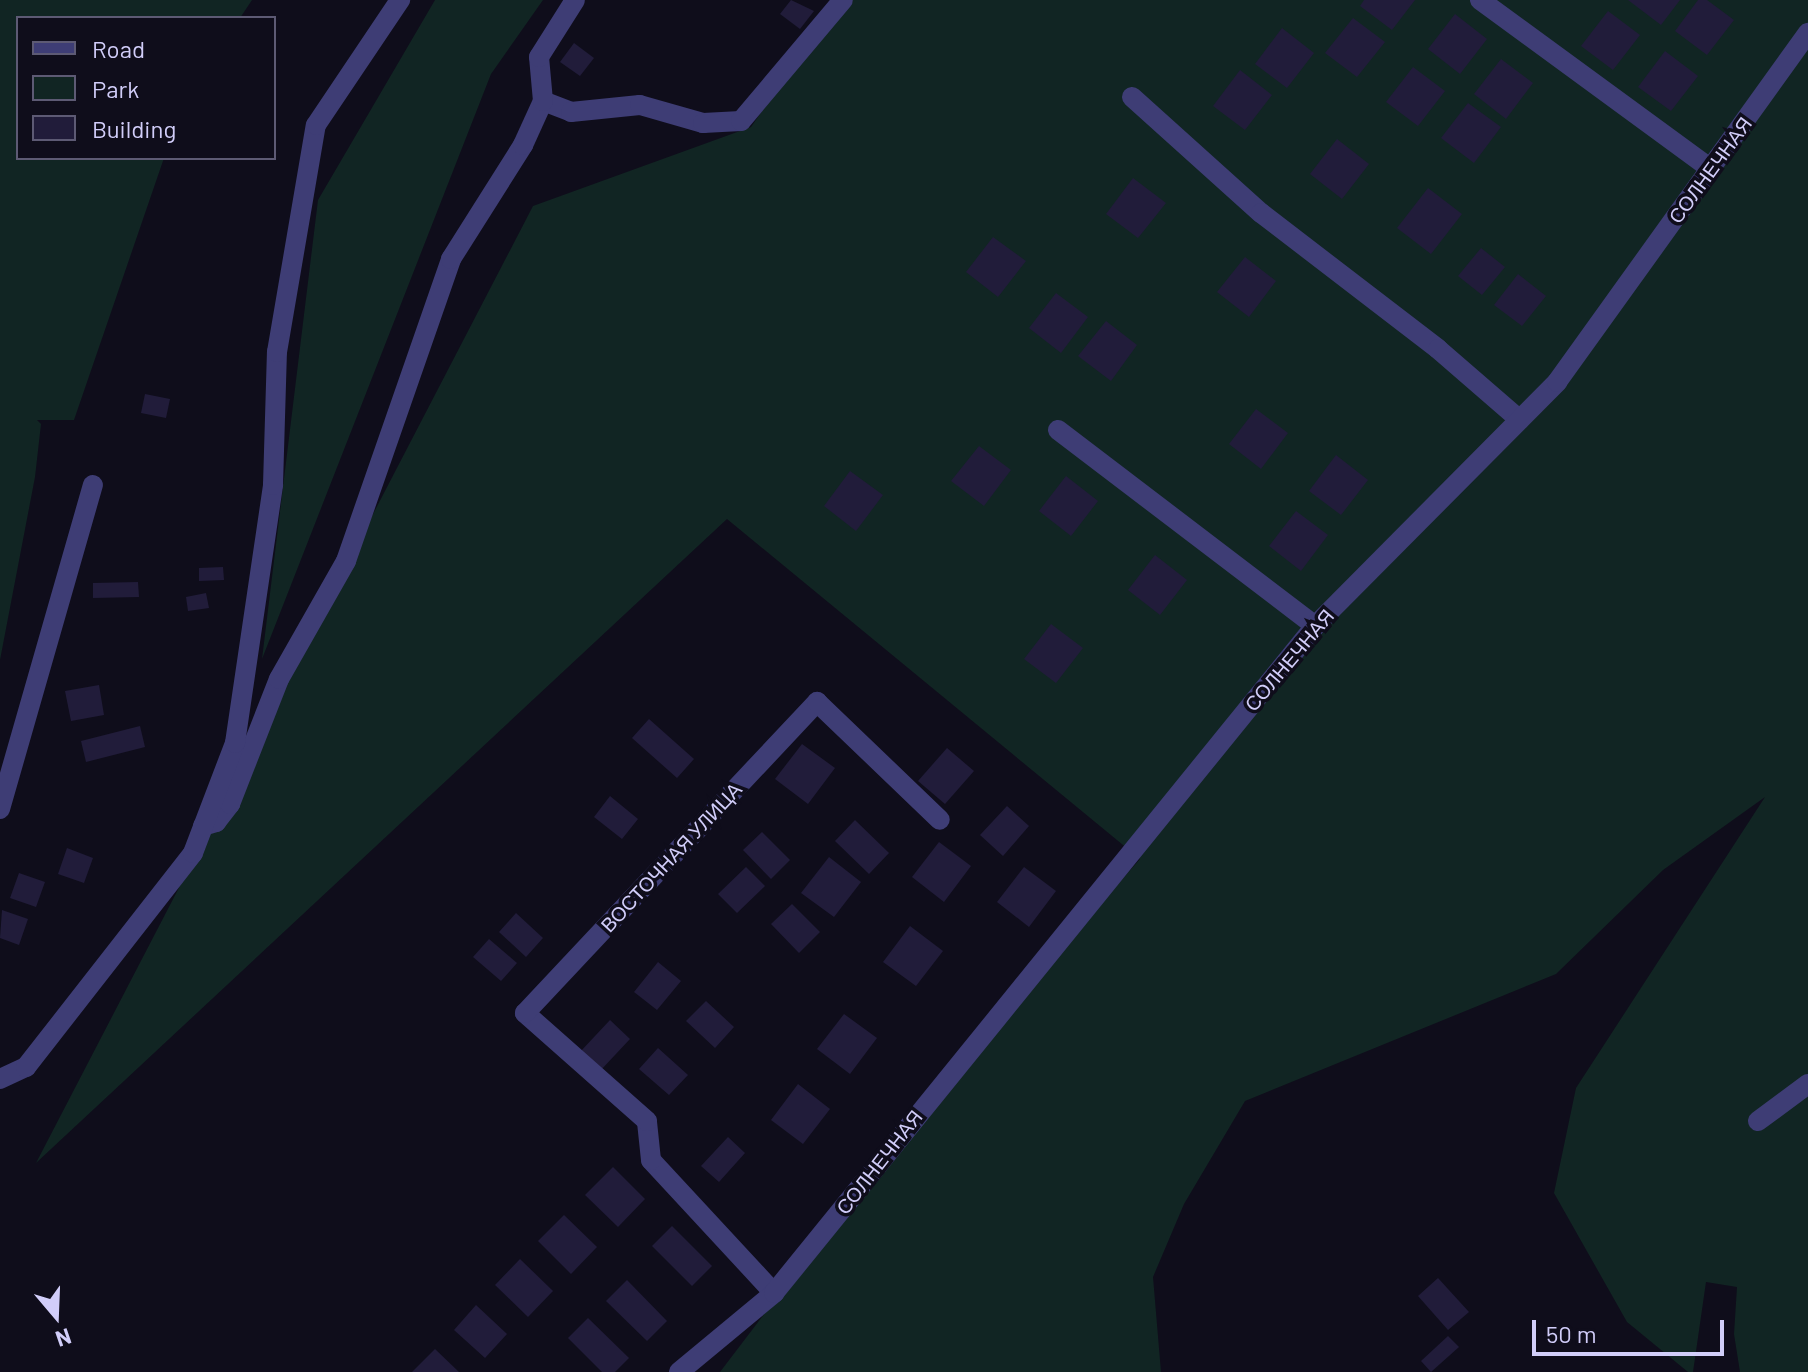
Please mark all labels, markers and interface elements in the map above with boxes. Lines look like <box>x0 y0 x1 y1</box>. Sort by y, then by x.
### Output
legend <box>16 16 276 160</box>
text: Road <box>92 34 145 63</box>
text: Park <box>92 74 139 103</box>
street label: СОЛНЕЧНАЯ <box>1663 112 1757 228</box>
text: Building <box>92 114 176 143</box>
street label: СОЛНЕЧНАЯ <box>1239 604 1339 716</box>
street label: ВОСТОЧНАЯ УЛИЦА <box>595 777 747 937</box>
street label: СОЛНЕЧНАЯ <box>831 1105 927 1219</box>
north arrow <box>16 1276 96 1356</box>
scale bar <box>1536 1304 1728 1354</box>
text: 50 m <box>1546 1319 1597 1348</box>
text: N <box>53 1324 75 1353</box>

